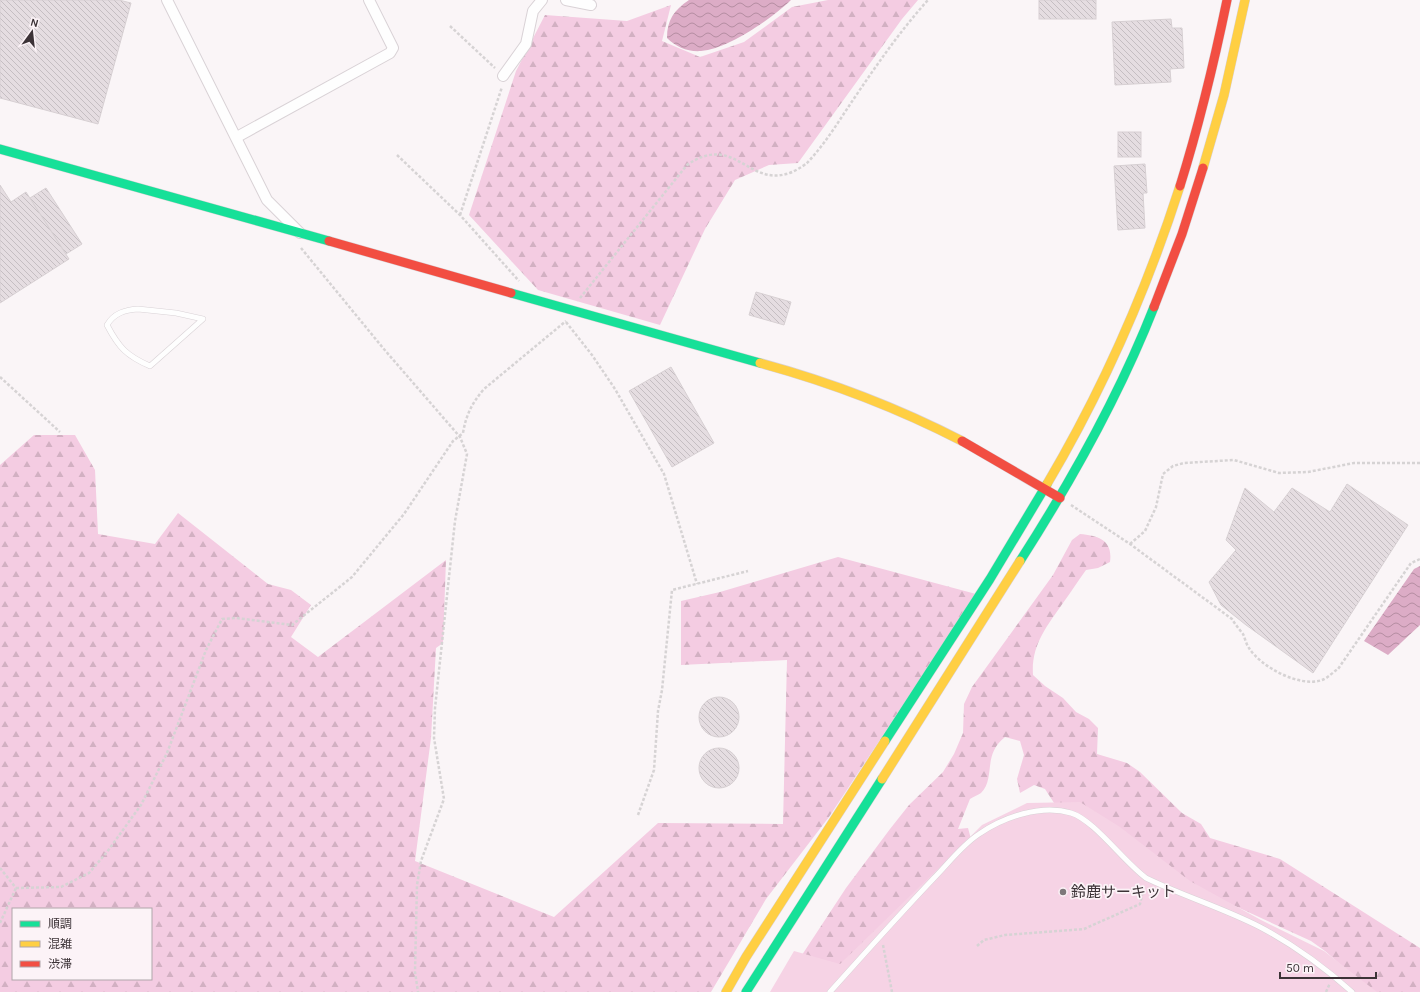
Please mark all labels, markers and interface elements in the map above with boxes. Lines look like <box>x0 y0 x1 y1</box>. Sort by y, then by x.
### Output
north arrow <box>12 12 52 52</box>
text: N <box>29 16 40 30</box>
place label: 鈴鹿サーキット <box>1071 883 1176 901</box>
marker: 鈴鹿サーキット <box>1058 887 1068 897</box>
legend <box>12 908 152 980</box>
text: 順調 <box>48 917 72 931</box>
text: 混雑 <box>48 937 72 951</box>
scale bar <box>1280 954 1376 980</box>
text: 渋滞 <box>48 957 72 971</box>
text: 50 m <box>1286 961 1314 975</box>

